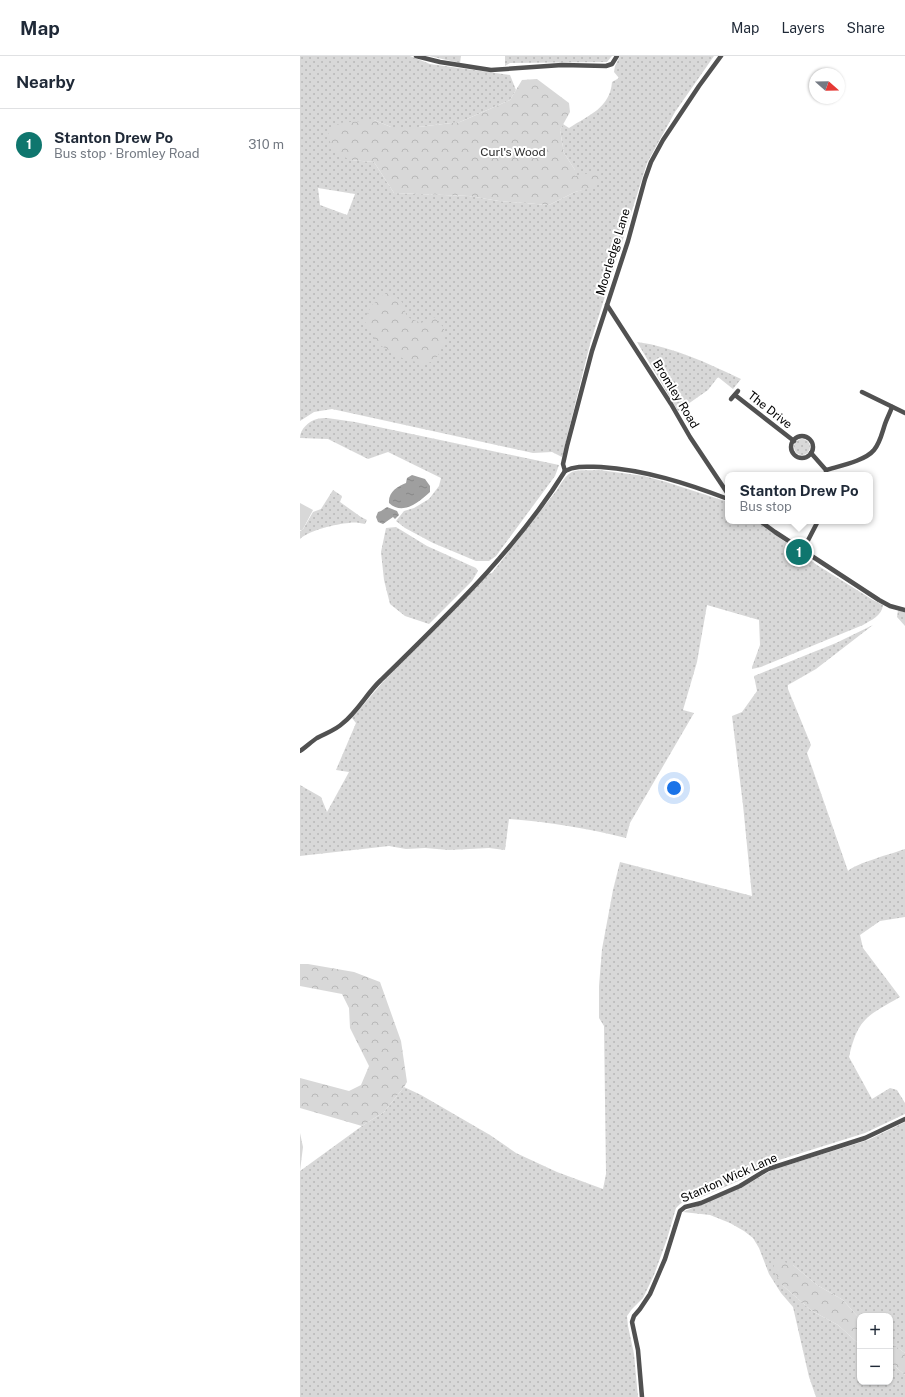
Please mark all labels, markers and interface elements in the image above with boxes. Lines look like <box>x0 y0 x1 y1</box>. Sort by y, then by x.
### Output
text: Map <box>20 17 60 39</box>
text: Map <box>731 20 759 36</box>
text: Layers <box>781 20 825 36</box>
text: Share <box>847 20 885 36</box>
north arrow <box>809 68 845 104</box>
text: Nearby <box>16 72 75 92</box>
text: Stanton Drew Po <box>54 129 173 146</box>
text: 1 <box>26 137 32 152</box>
text: 310 m <box>248 137 284 152</box>
park label: Curl's Wood <box>480 145 546 159</box>
text: Bus stop · Bromley Road <box>54 146 200 161</box>
street label: Moorledge Lane <box>593 207 633 297</box>
street label: Bromley Road <box>650 357 702 431</box>
street label: The Drive <box>745 388 795 432</box>
popup <box>725 472 873 524</box>
text: Stanton Drew Po <box>739 482 859 499</box>
text: Bus stop <box>739 499 792 514</box>
pin: 1 <box>786 537 812 567</box>
your location <box>664 778 684 798</box>
street label: Stanton Wick Lane <box>679 1150 780 1206</box>
map controls <box>857 1313 893 1385</box>
button: + <box>857 1313 893 1349</box>
button: − <box>857 1349 893 1385</box>

